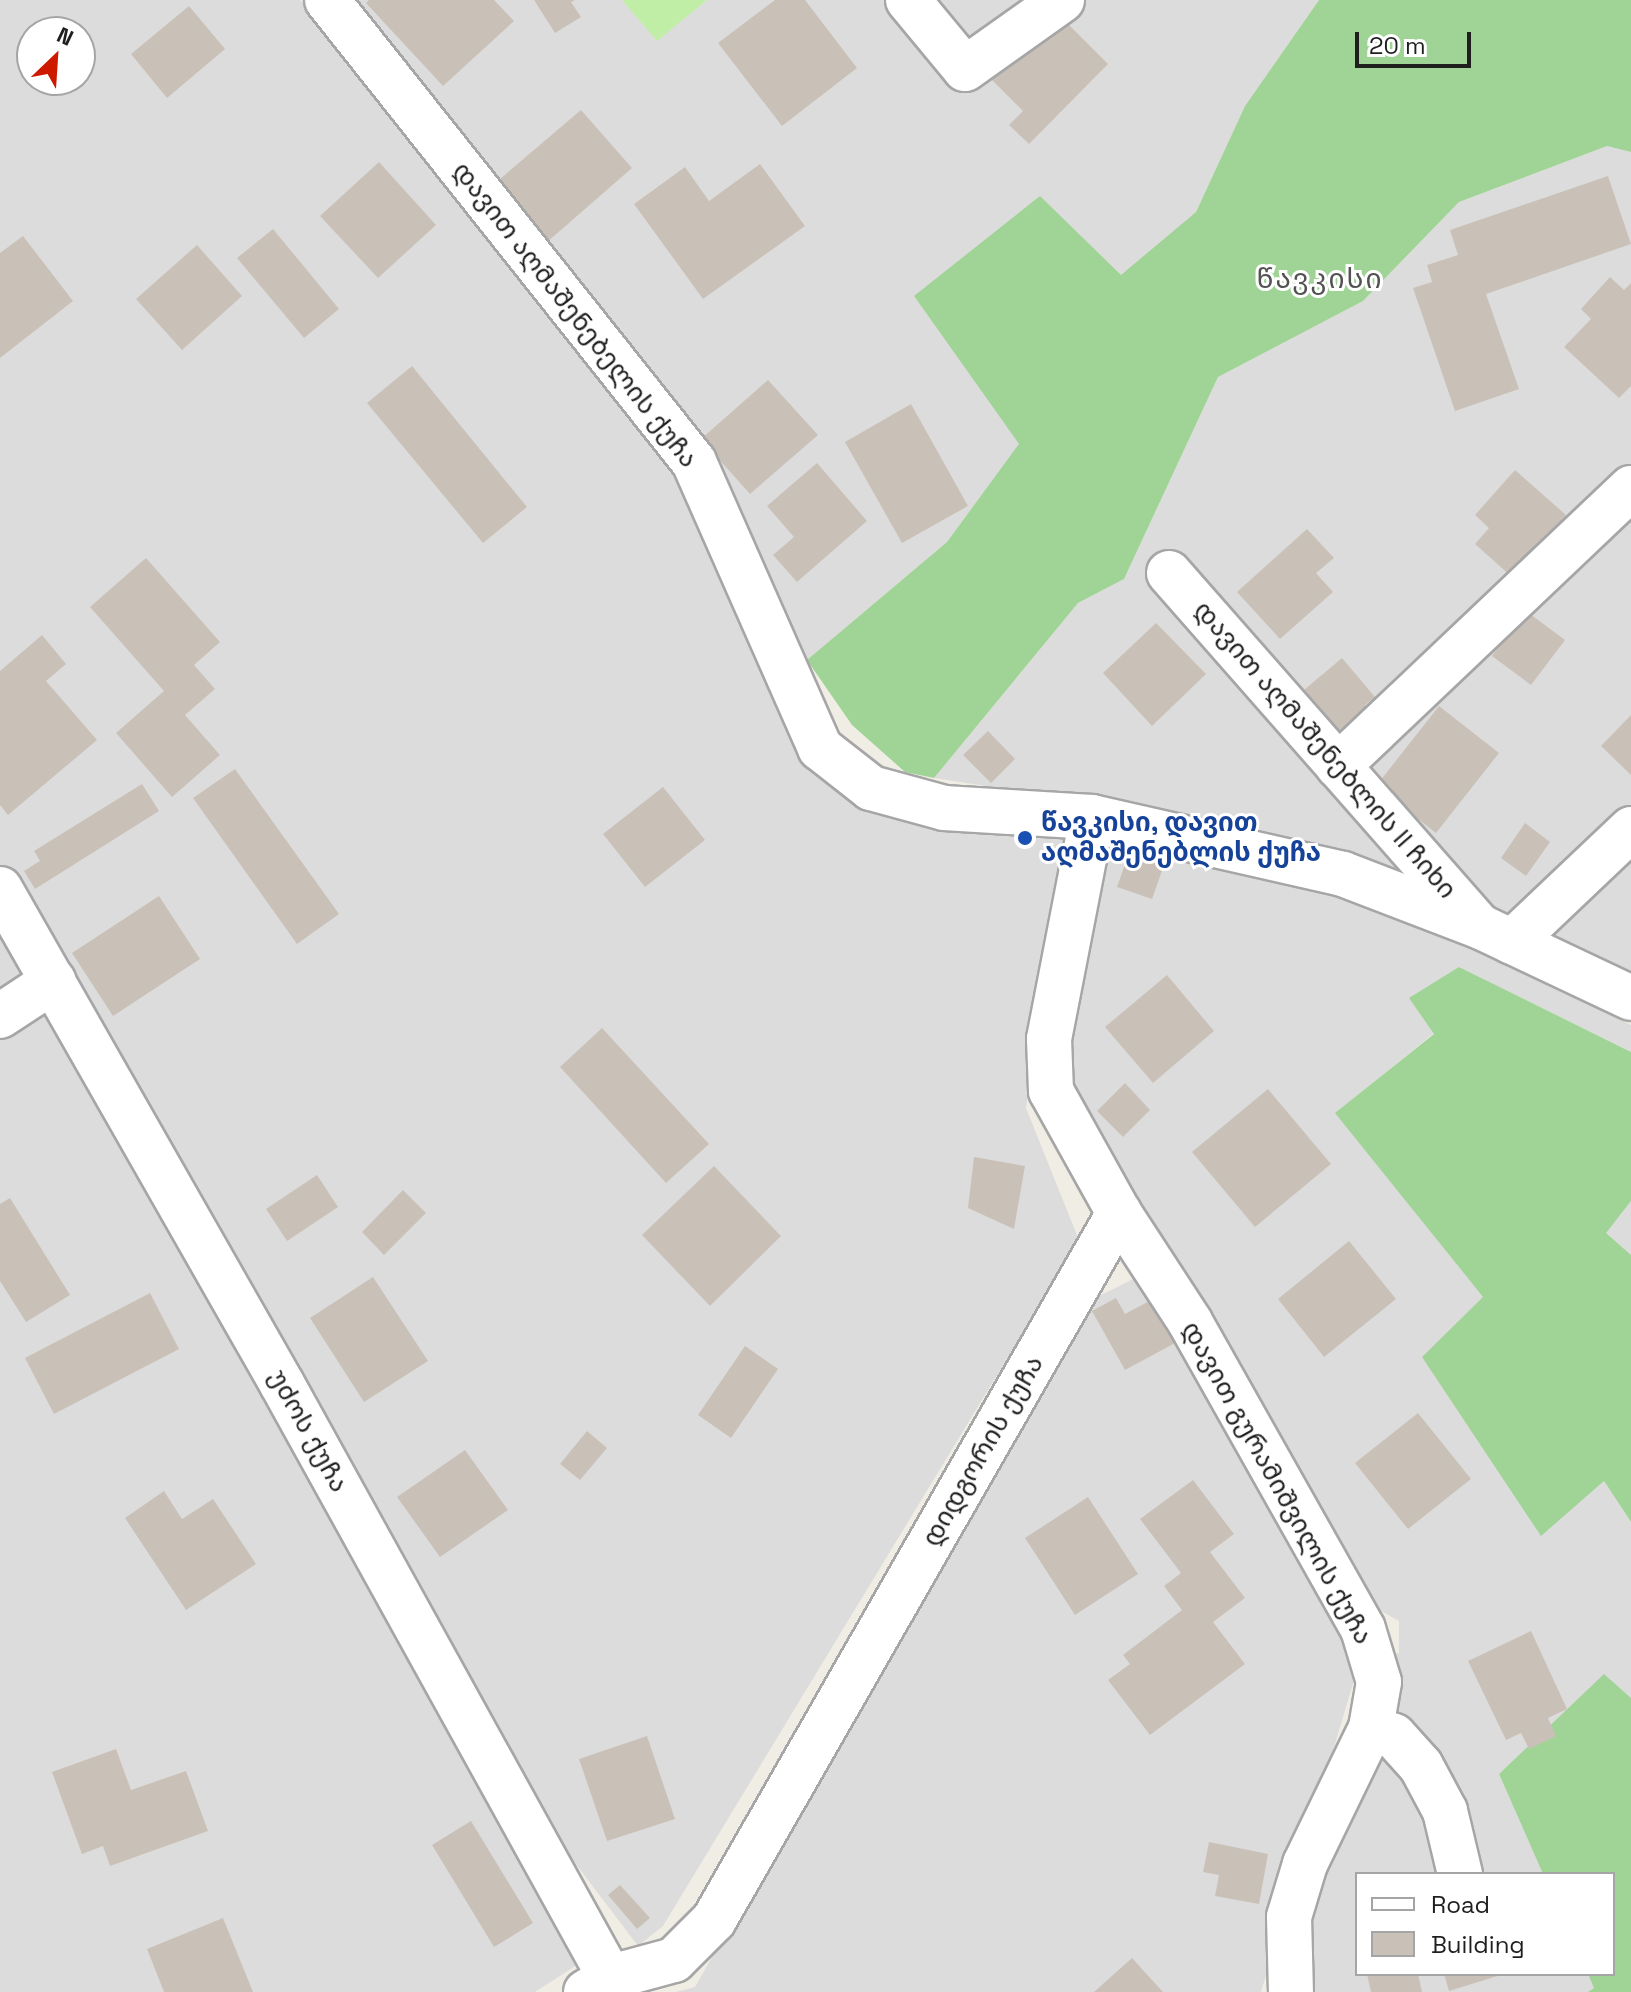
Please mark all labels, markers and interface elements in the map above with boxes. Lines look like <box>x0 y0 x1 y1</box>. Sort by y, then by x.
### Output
north arrow <box>16 16 96 96</box>
scale bar <box>1359 16 1475 66</box>
text: N <box>53 20 78 52</box>
text: 20 m <box>1369 30 1426 61</box>
street label: დავით აღმაშენებელის ქუჩა <box>446 156 704 474</box>
district label: წავკისი <box>1257 261 1383 295</box>
street label: დავით აღმაშენებლის II ჩიხი <box>1187 595 1463 905</box>
place label: წავკისი, დავით აღმაშენებლის ქუჩა <box>1041 807 1321 868</box>
marker: წავკისი, დავით აღმაშენებლის ქუჩა <box>1016 829 1034 847</box>
street label: დავით გურამიშვილის ქუჩა <box>1175 1316 1379 1650</box>
street label: დიდგორის ქუჩა <box>916 1350 1050 1552</box>
street label: უძოს ქუჩა <box>262 1364 354 1498</box>
legend <box>1355 1872 1615 1976</box>
text: Road <box>1431 1889 1490 1920</box>
text: Building <box>1431 1929 1525 1960</box>

